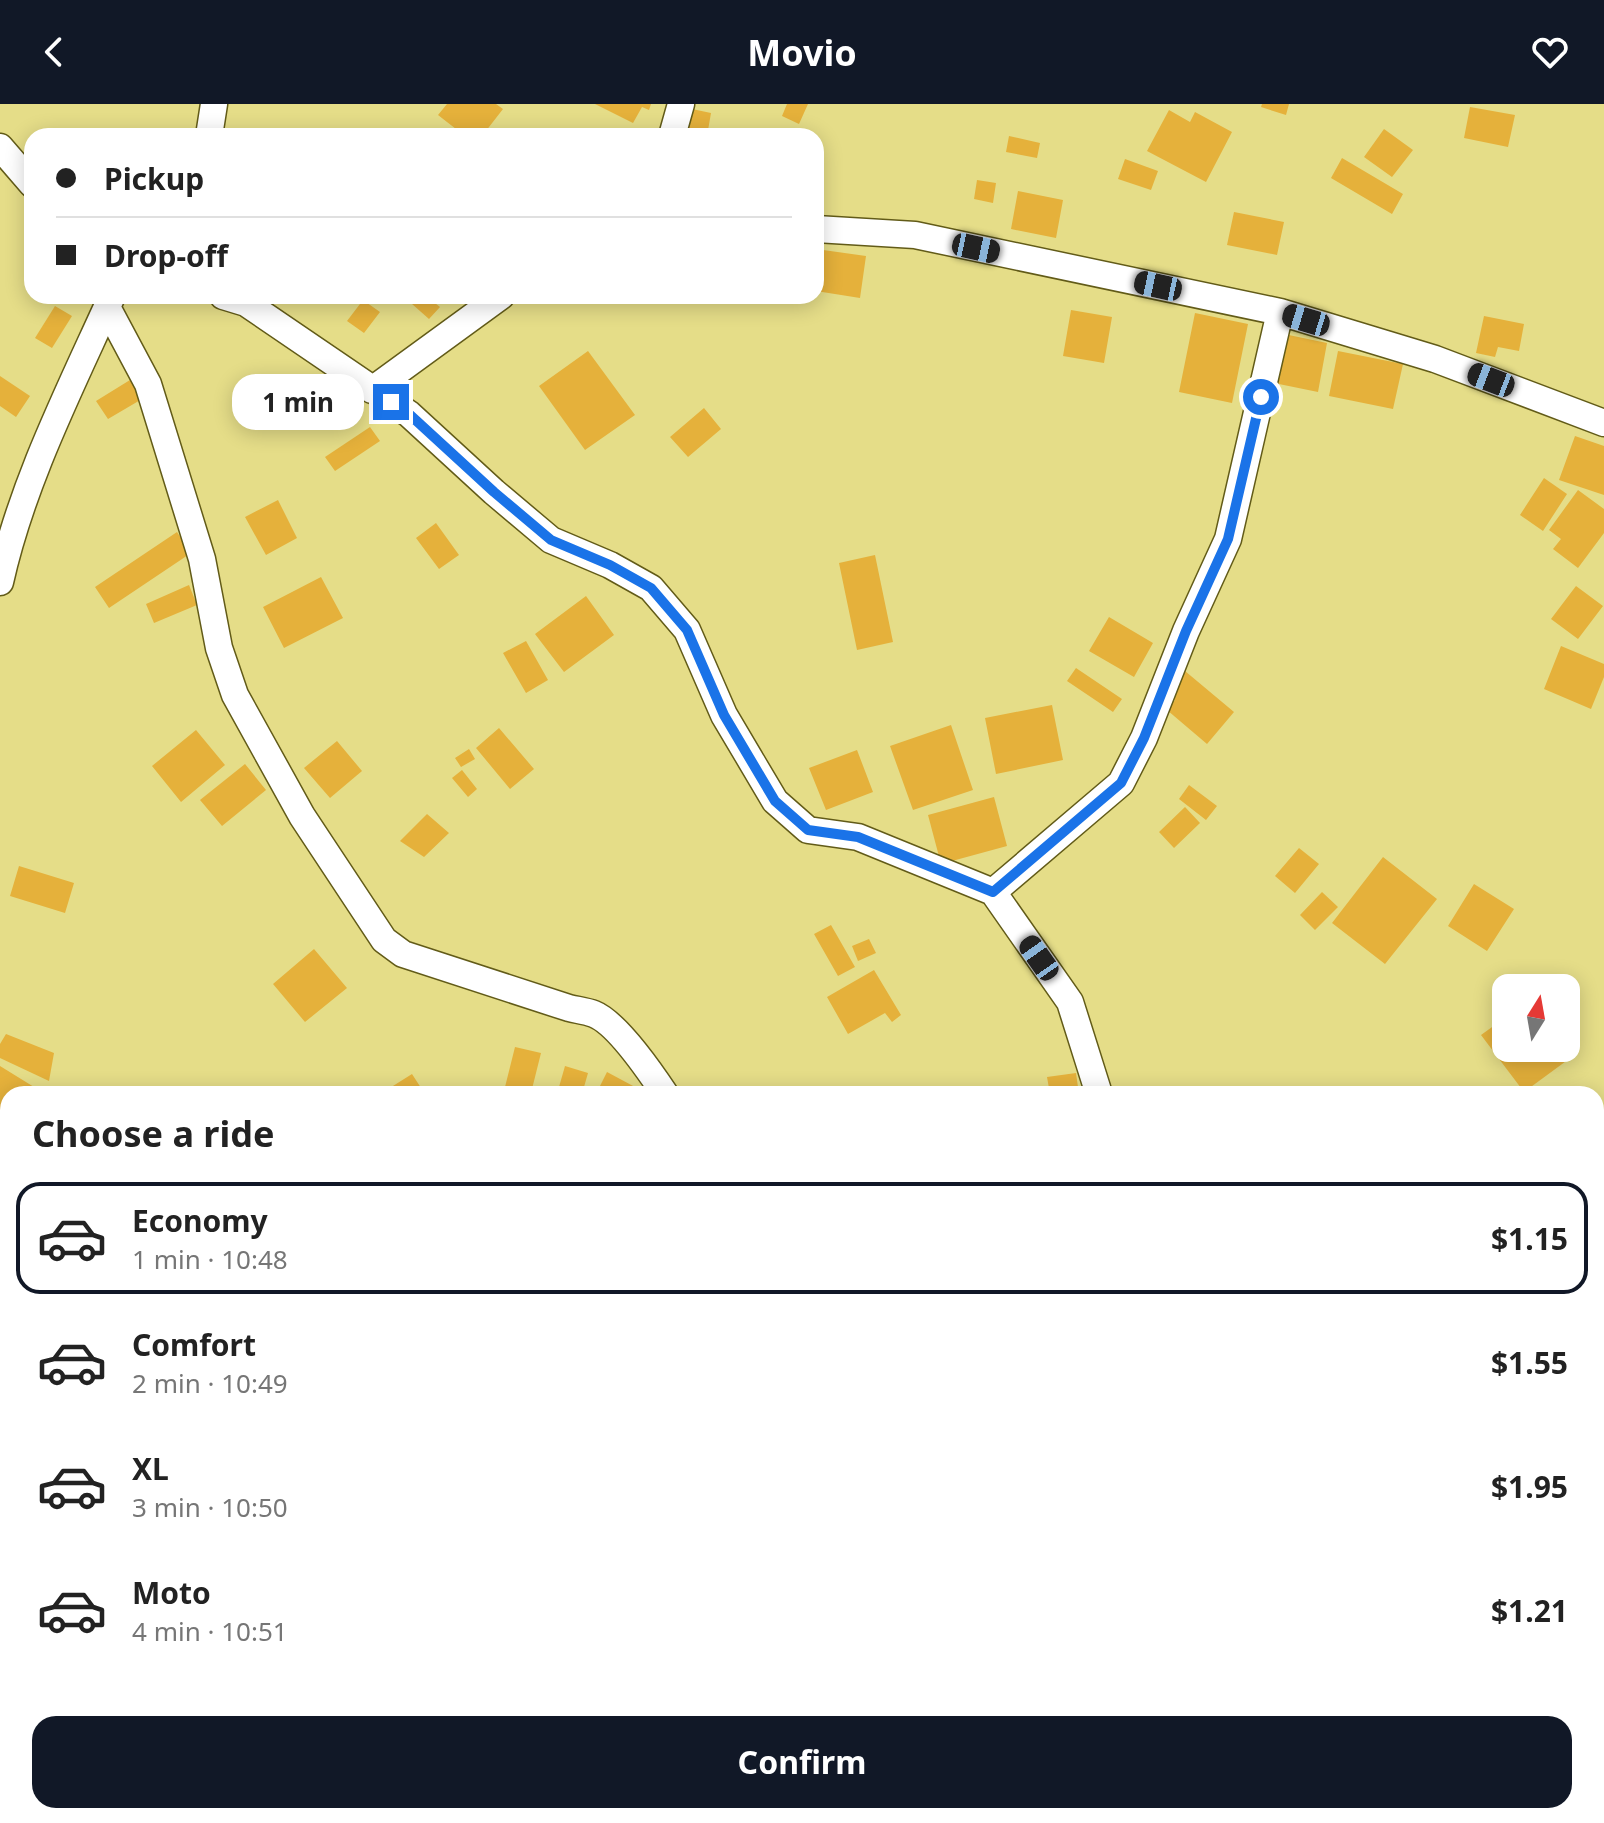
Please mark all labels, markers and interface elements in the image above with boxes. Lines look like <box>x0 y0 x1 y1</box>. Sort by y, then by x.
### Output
text: Movio <box>747 28 857 77</box>
icon: back <box>32 30 76 74</box>
icon: heart <box>1528 30 1572 74</box>
text: Pickup <box>104 158 204 199</box>
car <box>950 231 1002 265</box>
text: Drop-off <box>104 235 228 276</box>
car <box>1132 269 1184 303</box>
car <box>1280 302 1332 338</box>
car <box>1464 360 1518 400</box>
callout: 1 min <box>231 374 363 430</box>
route start <box>1243 379 1279 415</box>
text: 1 min <box>262 384 334 420</box>
route end <box>373 384 409 420</box>
car <box>1015 931 1063 985</box>
north arrow <box>1492 974 1580 1062</box>
map controls <box>1492 974 1580 1062</box>
text: Choose a ride <box>32 1109 274 1158</box>
text: Economy <box>132 1200 268 1241</box>
icon: car <box>36 1202 108 1274</box>
text: $1.15 <box>1491 1218 1568 1259</box>
text: 1 min · 10:48 <box>132 1241 288 1277</box>
text: Comfort <box>132 1324 256 1365</box>
icon: car <box>36 1326 108 1398</box>
text: $1.55 <box>1491 1342 1568 1383</box>
text: 2 min · 10:49 <box>132 1365 288 1401</box>
text: XL <box>132 1448 169 1489</box>
icon: car <box>36 1450 108 1522</box>
text: $1.95 <box>1491 1466 1568 1507</box>
text: 3 min · 10:50 <box>132 1489 288 1525</box>
text: Moto <box>132 1572 211 1613</box>
icon: car <box>36 1574 108 1646</box>
text: $1.21 <box>1491 1590 1568 1631</box>
text: 4 min · 10:51 <box>132 1613 288 1649</box>
button: Confirm <box>32 1716 1572 1808</box>

